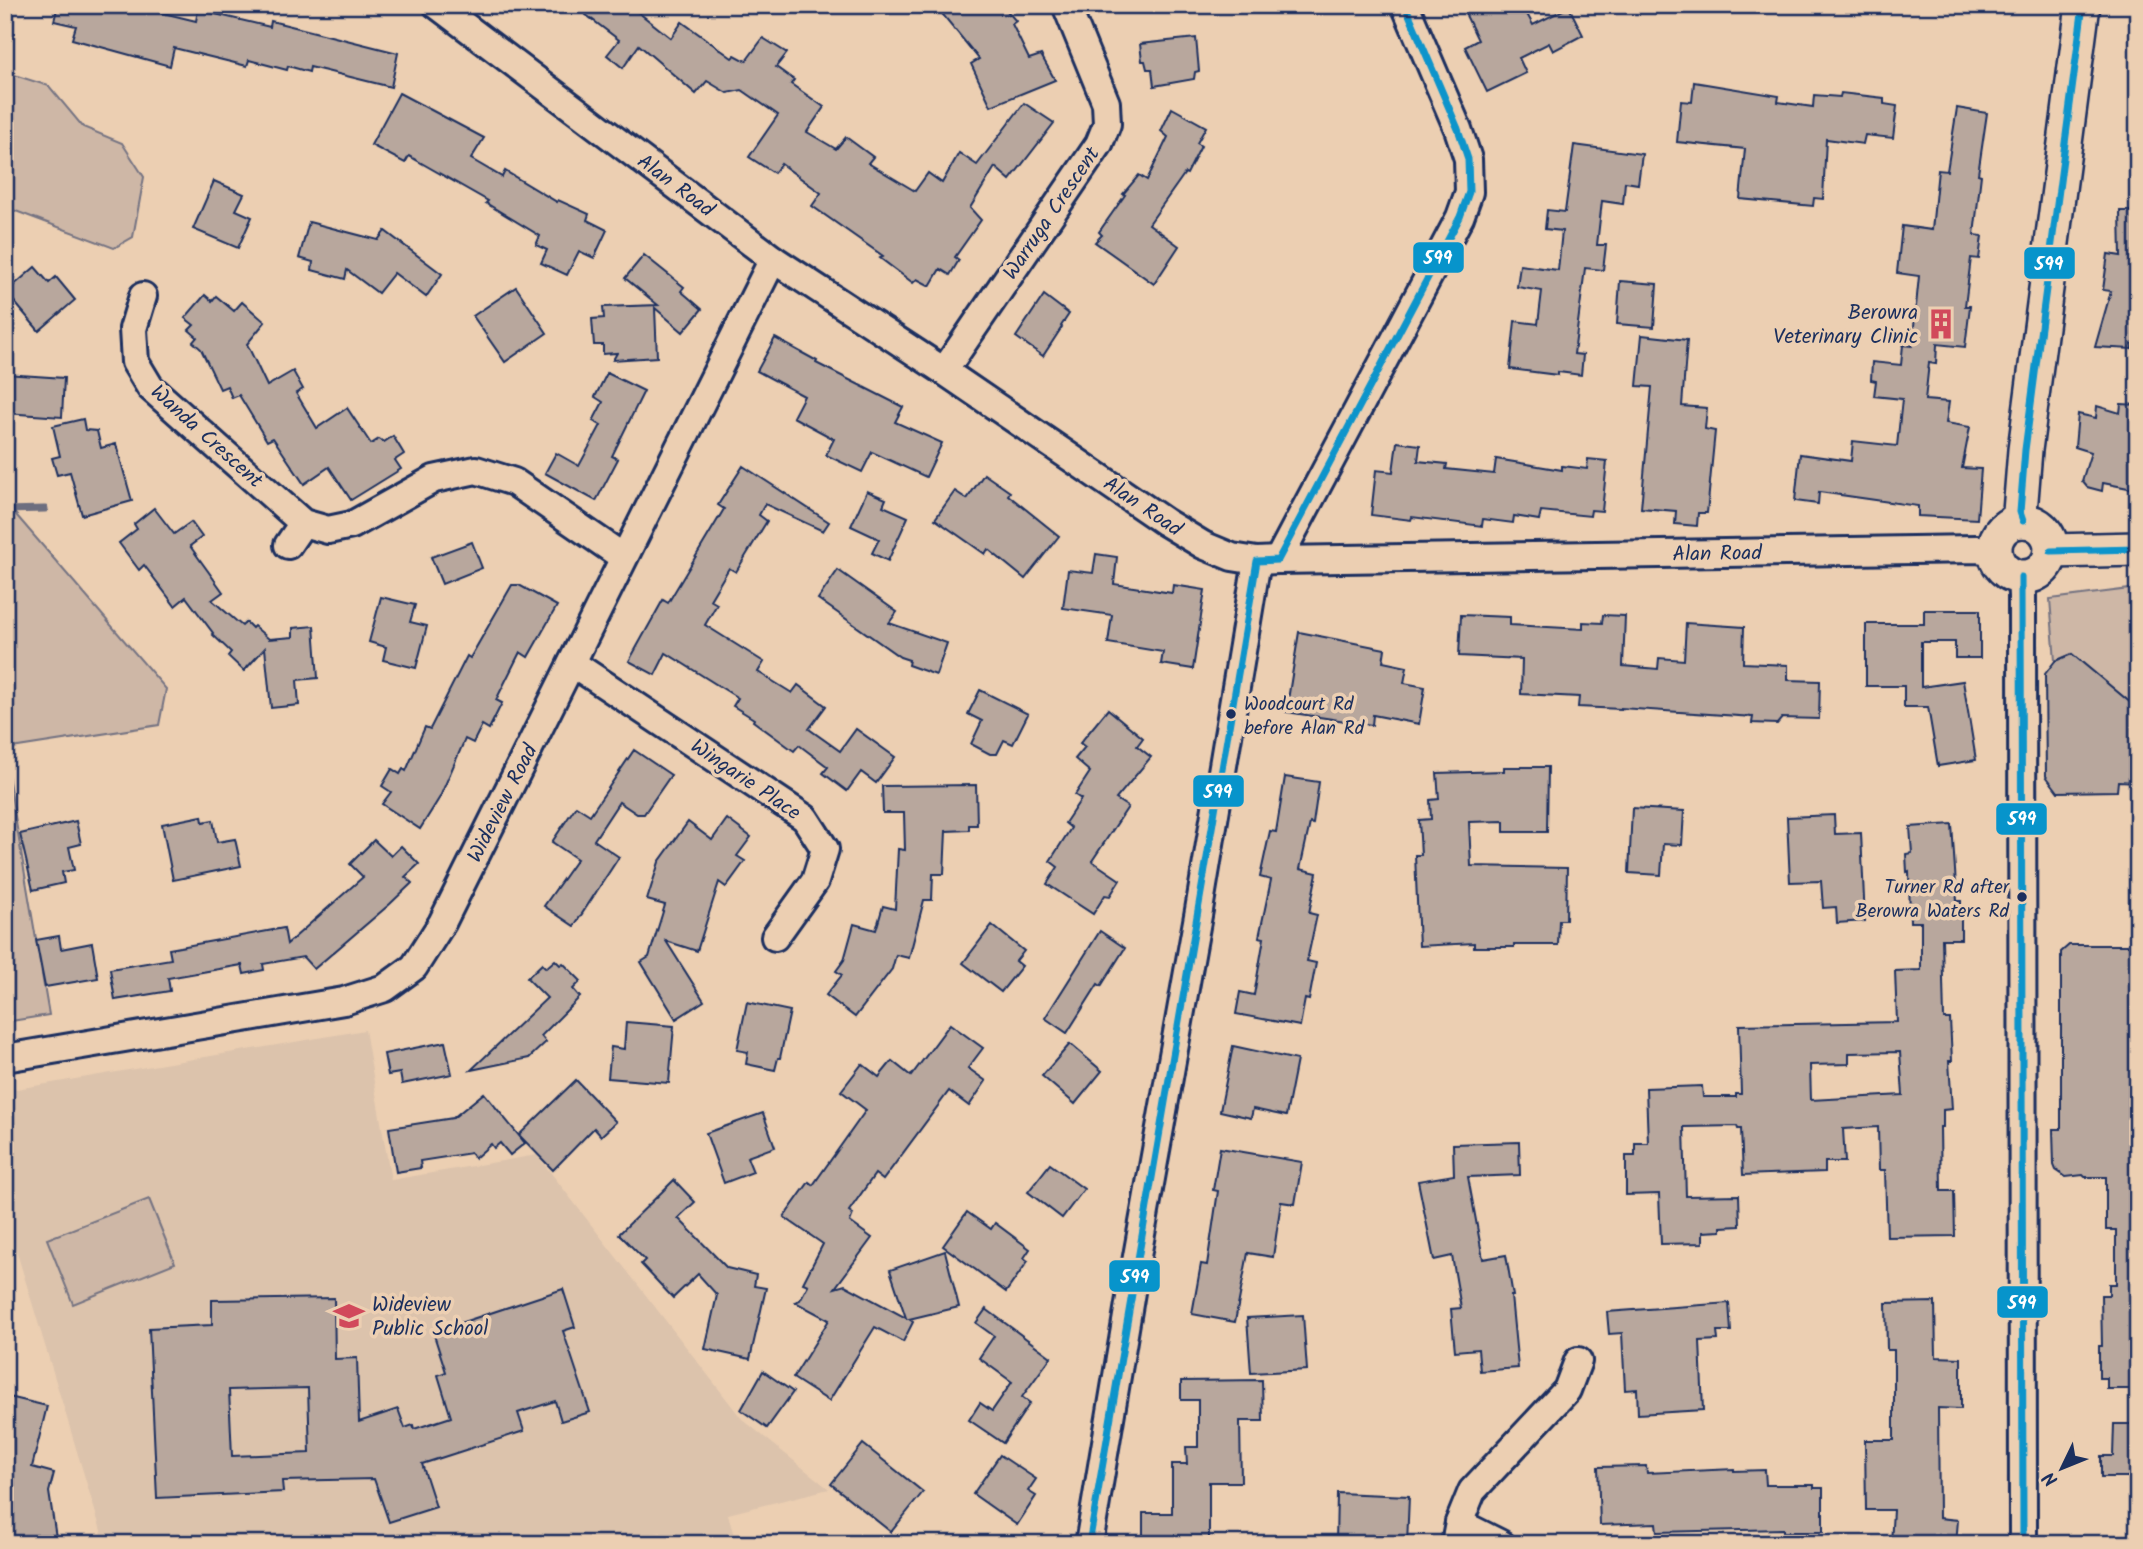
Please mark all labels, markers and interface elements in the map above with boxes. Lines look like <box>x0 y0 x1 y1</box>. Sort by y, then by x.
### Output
street label: Warruga Crescent <box>995 140 1110 287</box>
street label: Alan Road <box>629 146 721 227</box>
line badge: 599 <box>1412 241 1465 274</box>
text: 599 <box>1423 244 1453 274</box>
line badge: 599 <box>2023 246 2076 280</box>
text: 599 <box>2034 250 2064 280</box>
place label: Berowra Veterinary Clinic <box>1773 297 1918 354</box>
building icon: Berowra Veterinary Clinic <box>1924 307 1958 341</box>
street label: Wanda Crescent <box>142 377 271 498</box>
street label: Alan Road <box>1096 469 1189 546</box>
street label: Alan Road <box>1672 537 1763 572</box>
place label: Woodcourt Rd before Alan Rd <box>1244 690 1365 744</box>
marker: Woodcourt Rd before Alan Rd <box>1224 707 1238 721</box>
street label: Wingarie Place <box>683 731 808 830</box>
street label: Wideview Road <box>459 738 548 869</box>
line badge: 599 <box>1192 774 1245 808</box>
text: 599 <box>1203 778 1233 808</box>
line badge: 599 <box>1995 802 2048 836</box>
text: 599 <box>2007 805 2037 835</box>
place label: Turner Rd after Berowra Waters Rd <box>1856 873 2011 927</box>
marker: Turner Rd after Berowra Waters Rd <box>2015 890 2029 904</box>
line badge: 599 <box>1108 1259 1161 1293</box>
text: 599 <box>1120 1263 1150 1293</box>
line badge: 599 <box>1996 1285 2049 1319</box>
place label: Wideview Public School <box>372 1289 488 1346</box>
text: 599 <box>2007 1289 2037 1319</box>
school or university icon: Wideview Public School <box>332 1299 366 1333</box>
north arrow <box>2028 1434 2098 1504</box>
text: N <box>2036 1464 2066 1493</box>

